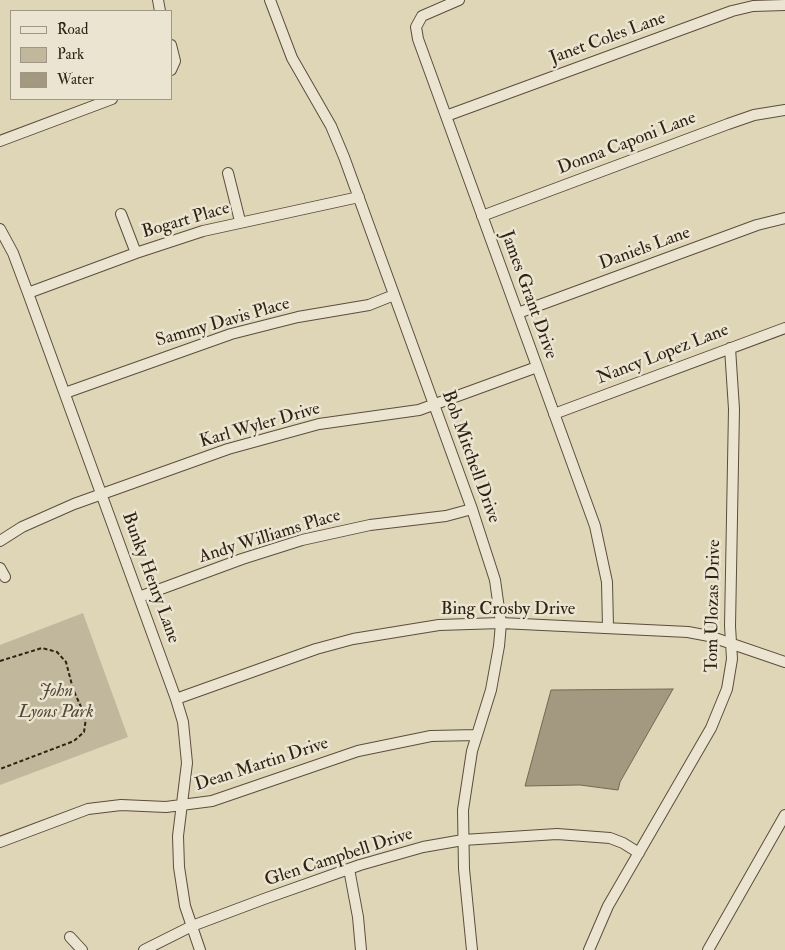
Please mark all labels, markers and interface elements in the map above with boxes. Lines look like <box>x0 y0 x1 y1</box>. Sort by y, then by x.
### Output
street label: Janet Coles Lane <box>547 8 669 70</box>
legend <box>10 10 172 100</box>
text: Road <box>57 20 88 39</box>
text: Park <box>57 45 84 64</box>
text: Water <box>57 70 94 89</box>
street label: Donna Caponi Lane <box>555 108 699 180</box>
street label: Bogart Place <box>140 198 232 244</box>
street label: Daniels Lane <box>596 223 694 275</box>
street label: James Grant Drive <box>495 228 561 362</box>
street label: Sammy Davis Place <box>154 294 292 352</box>
street label: Nancy Lopez Lane <box>594 320 732 390</box>
street label: Bob Mitchell Drive <box>436 388 504 526</box>
street label: Karl Wyler Drive <box>197 399 323 453</box>
street label: Andy Williams Place <box>197 505 343 569</box>
street label: Bunky Henry Lane <box>116 510 184 646</box>
street label: Tom Ulozas Drive <box>702 539 726 673</box>
street label: Bing Crosby Drive <box>441 599 575 621</box>
park label: John Lyons Park <box>18 681 94 724</box>
street label: Dean Martin Drive <box>193 733 331 797</box>
street label: Glen Campbell Drive <box>262 824 416 892</box>

